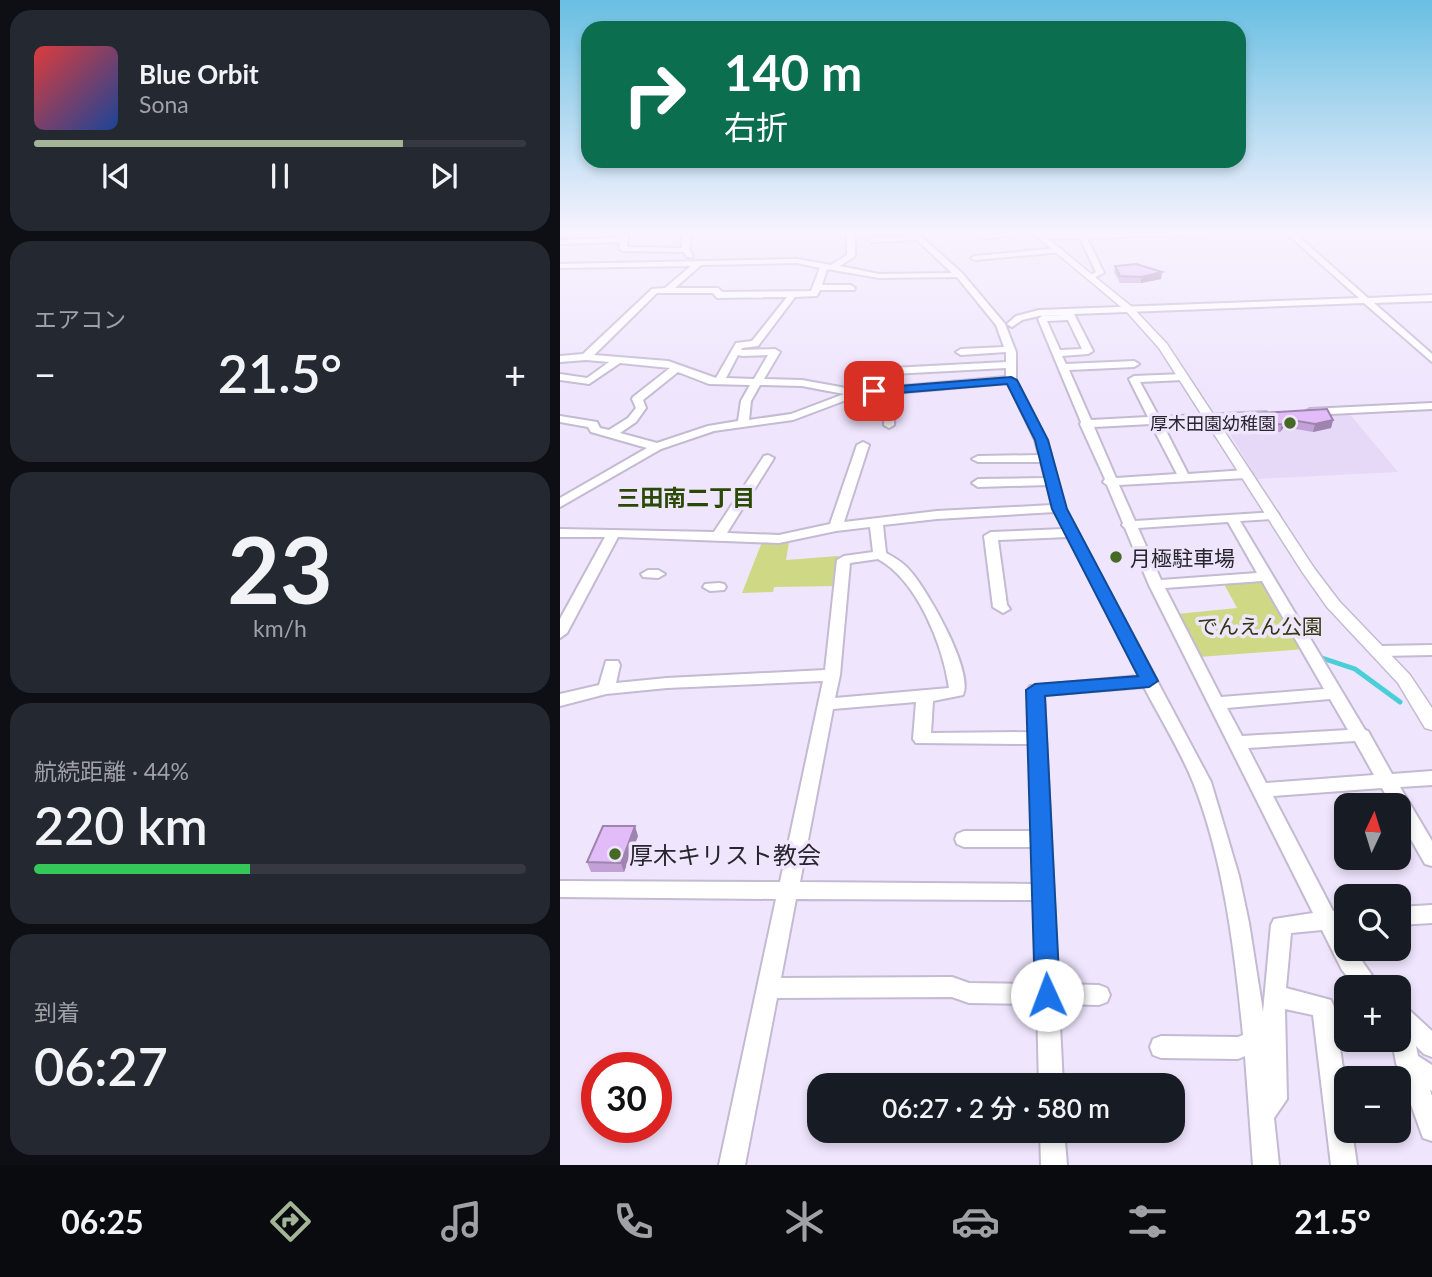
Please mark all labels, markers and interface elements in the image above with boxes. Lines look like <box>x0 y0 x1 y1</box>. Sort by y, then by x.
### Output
text: 140 m <box>724 43 862 101</box>
icon: right <box>609 49 700 140</box>
text: Blue Orbit <box>139 58 259 90</box>
text: Sona <box>139 90 189 118</box>
text: 右折 <box>724 107 788 146</box>
icon: previous <box>97 157 135 195</box>
icon: pause <box>261 157 299 195</box>
icon: next <box>425 157 463 195</box>
text: エアコン <box>34 305 126 333</box>
text: 21.5° <box>218 342 342 404</box>
text: − <box>34 351 56 397</box>
text: + <box>504 351 526 397</box>
pin <box>844 361 904 421</box>
icon: arrive <box>855 372 893 410</box>
place label: 厚木田園幼稚園 <box>1150 412 1276 434</box>
marker: 厚木田園幼稚園 <box>1282 415 1298 431</box>
district label: 三田南二丁目 <box>617 483 755 511</box>
text: 23 <box>227 514 333 623</box>
place label: 月極駐車場 <box>1130 545 1235 570</box>
marker: 月極駐車場 <box>1108 549 1124 565</box>
park label: でんえん公園 <box>1197 613 1323 638</box>
text: km/h <box>253 614 307 642</box>
text: 航続距離 · 44% <box>34 757 189 785</box>
north arrow <box>1334 793 1410 870</box>
map controls <box>1334 793 1411 1143</box>
text: 220 km <box>34 794 208 856</box>
place label: 厚木キリスト教会 <box>629 840 821 869</box>
marker: 厚木キリスト教会 <box>607 846 623 862</box>
button: search <box>1334 884 1411 961</box>
position arrow <box>1010 958 1084 1032</box>
button: + <box>1334 975 1411 1052</box>
text: 到着 <box>34 998 80 1026</box>
text: 06:27 <box>34 1035 168 1097</box>
speed limit sign: 30 <box>581 1052 672 1143</box>
button: − <box>1334 1066 1411 1143</box>
text: 06:27 · 2 分 · 580 m <box>882 1092 1110 1124</box>
icon: directions <box>266 1197 315 1246</box>
icon: music <box>437 1197 486 1246</box>
icon: phone <box>609 1197 658 1246</box>
icon: climate <box>780 1197 829 1246</box>
icon: car <box>951 1197 1000 1246</box>
icon: filters <box>1123 1197 1172 1246</box>
text: 06:25 <box>61 1202 144 1241</box>
text: 21.5° <box>1294 1202 1371 1241</box>

